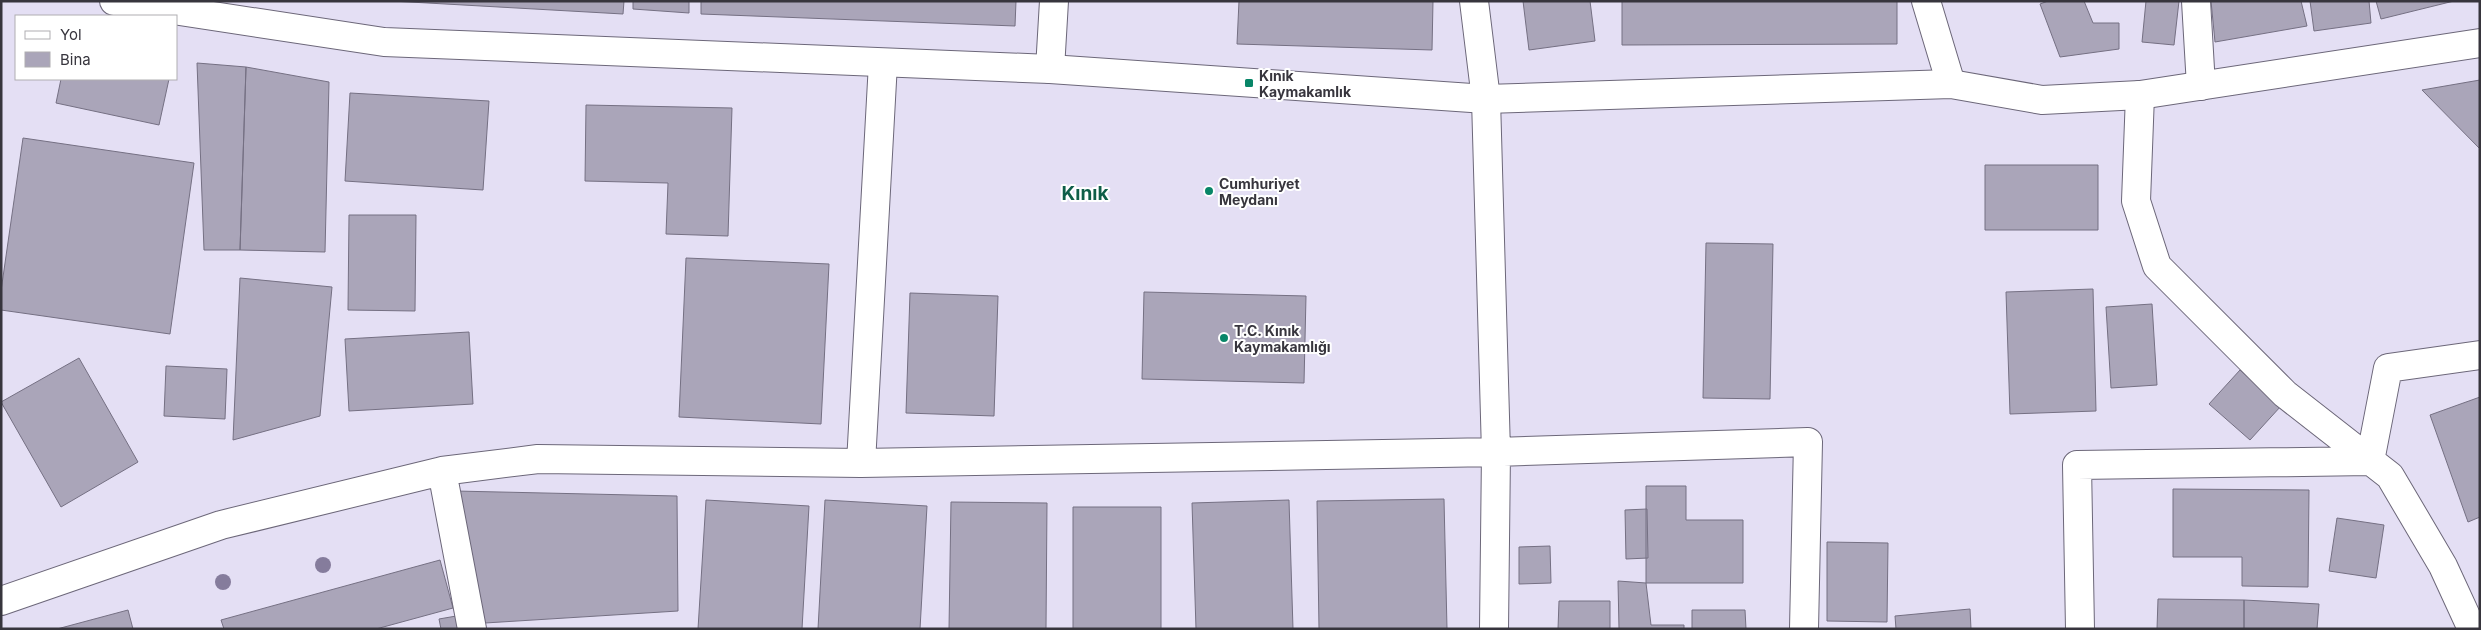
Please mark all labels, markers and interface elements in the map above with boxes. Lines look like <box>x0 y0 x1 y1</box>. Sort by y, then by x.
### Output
legend <box>15 15 178 80</box>
text: Yol <box>60 25 82 44</box>
text: Bina <box>60 50 91 69</box>
place label: Kınık Kaymakamlık <box>1259 67 1352 100</box>
marker: Kınık Kaymakamlık <box>1243 77 1255 89</box>
place label: Cumhuriyet Meydanı <box>1219 175 1300 208</box>
district label: Kınık <box>1062 182 1108 205</box>
marker: Cumhuriyet Meydanı <box>1203 185 1215 197</box>
place label: T.C. Kınık Kaymakamlığı <box>1234 322 1331 355</box>
marker: T.C. Kınık Kaymakamlığı <box>1218 332 1230 344</box>

